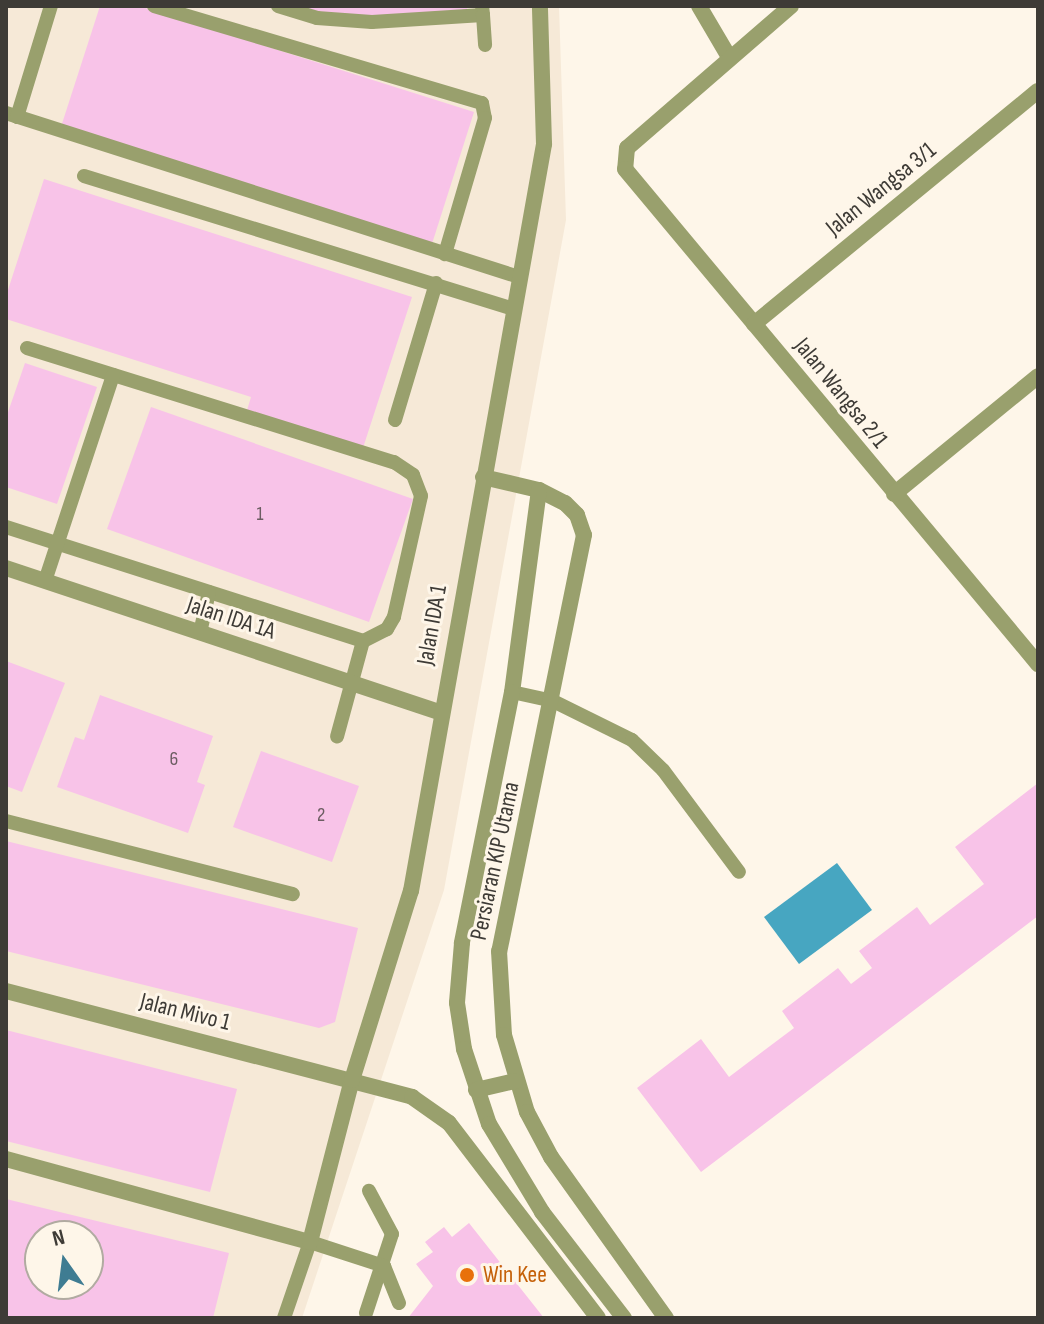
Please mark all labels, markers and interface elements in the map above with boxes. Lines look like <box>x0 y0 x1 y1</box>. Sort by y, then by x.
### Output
street label: Jalan Wangsa 3/1 <box>820 136 942 242</box>
street label: Jalan Wangsa 2/1 <box>788 332 894 454</box>
house number: 1 <box>257 502 263 526</box>
street label: Jalan IDA 1 <box>411 583 453 667</box>
street label: Jalan IDA 1A <box>183 590 279 646</box>
house number: 6 <box>170 747 178 771</box>
street label: Persiaran KIP Utama <box>464 779 526 943</box>
house number: 2 <box>317 803 325 827</box>
street label: Jalan Mivo 1 <box>137 987 233 1037</box>
north arrow <box>24 1220 104 1300</box>
text: N <box>50 1224 68 1253</box>
place label: Win Kee <box>483 1261 547 1289</box>
marker: Win Kee <box>458 1266 476 1284</box>

